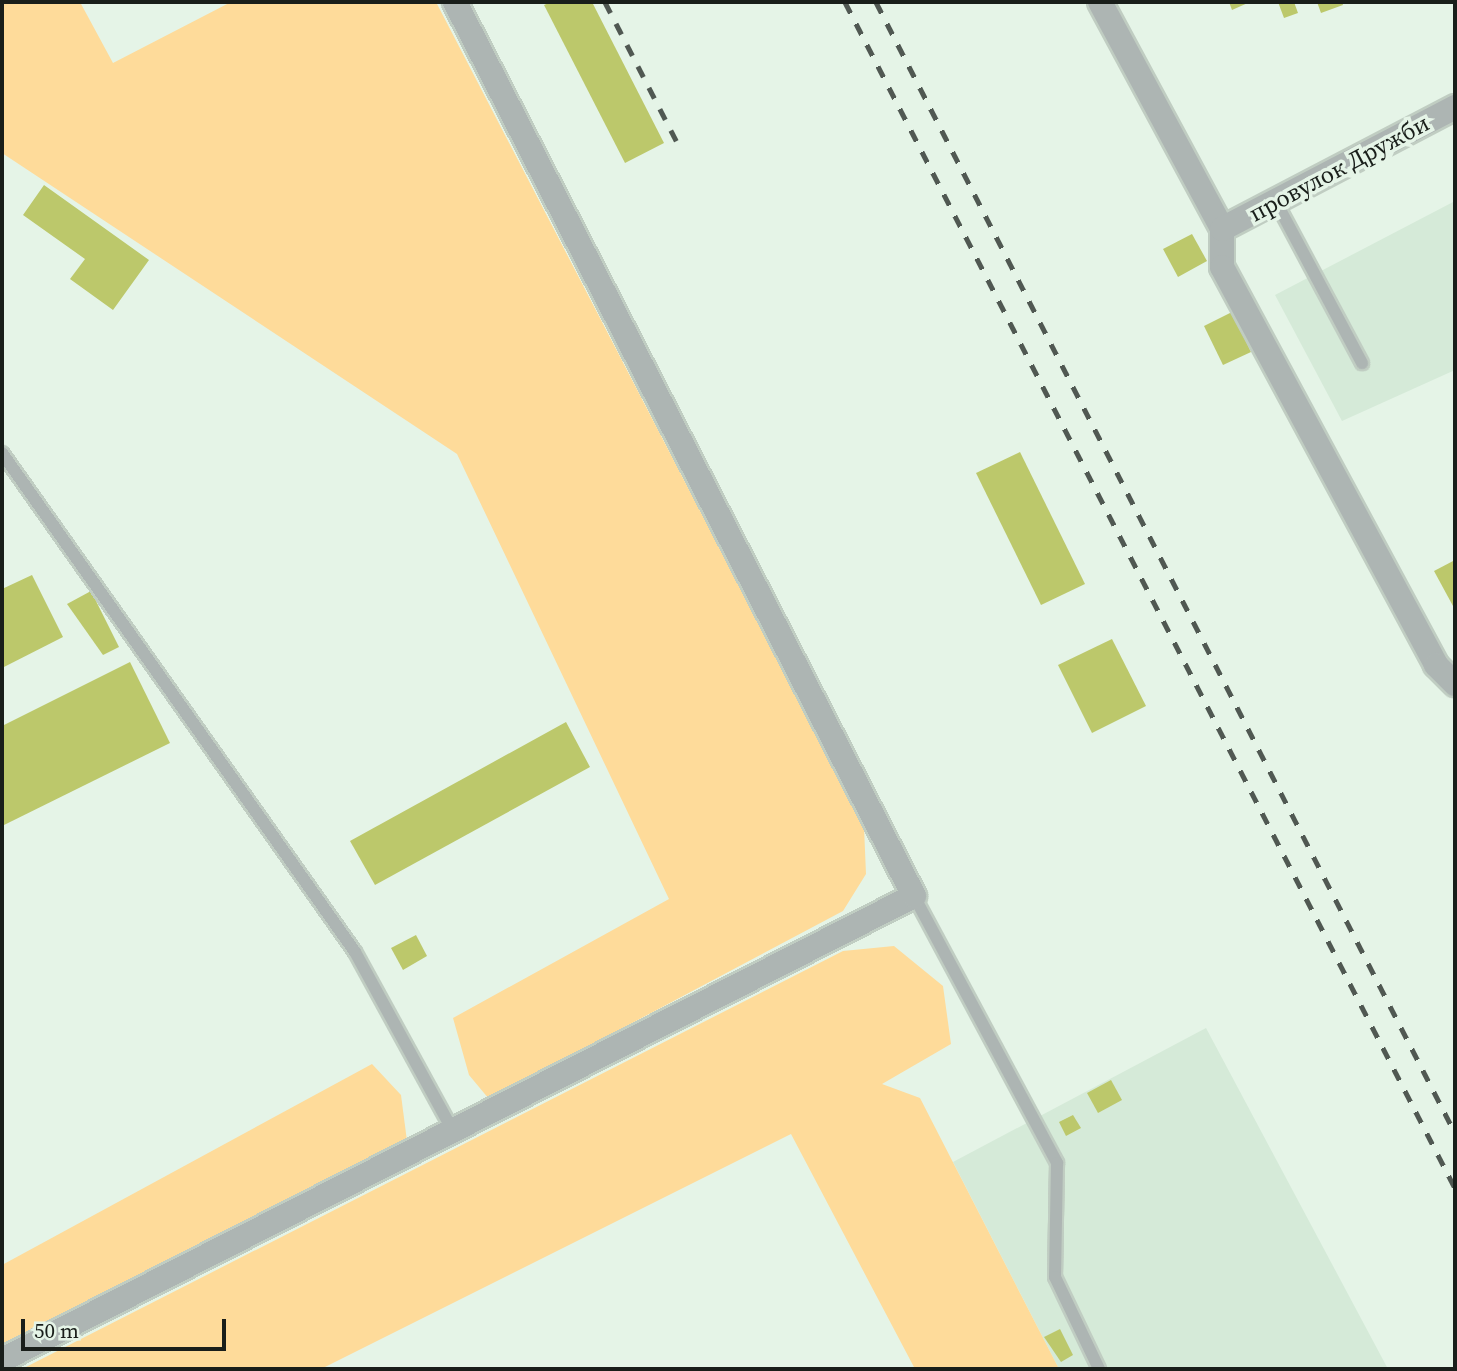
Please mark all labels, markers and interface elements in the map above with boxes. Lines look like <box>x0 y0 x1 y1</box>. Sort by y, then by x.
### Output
street label: провулок Дружби <box>1244 108 1434 228</box>
scale bar <box>24 1304 229 1348</box>
text: 50 m <box>34 1316 79 1345</box>

